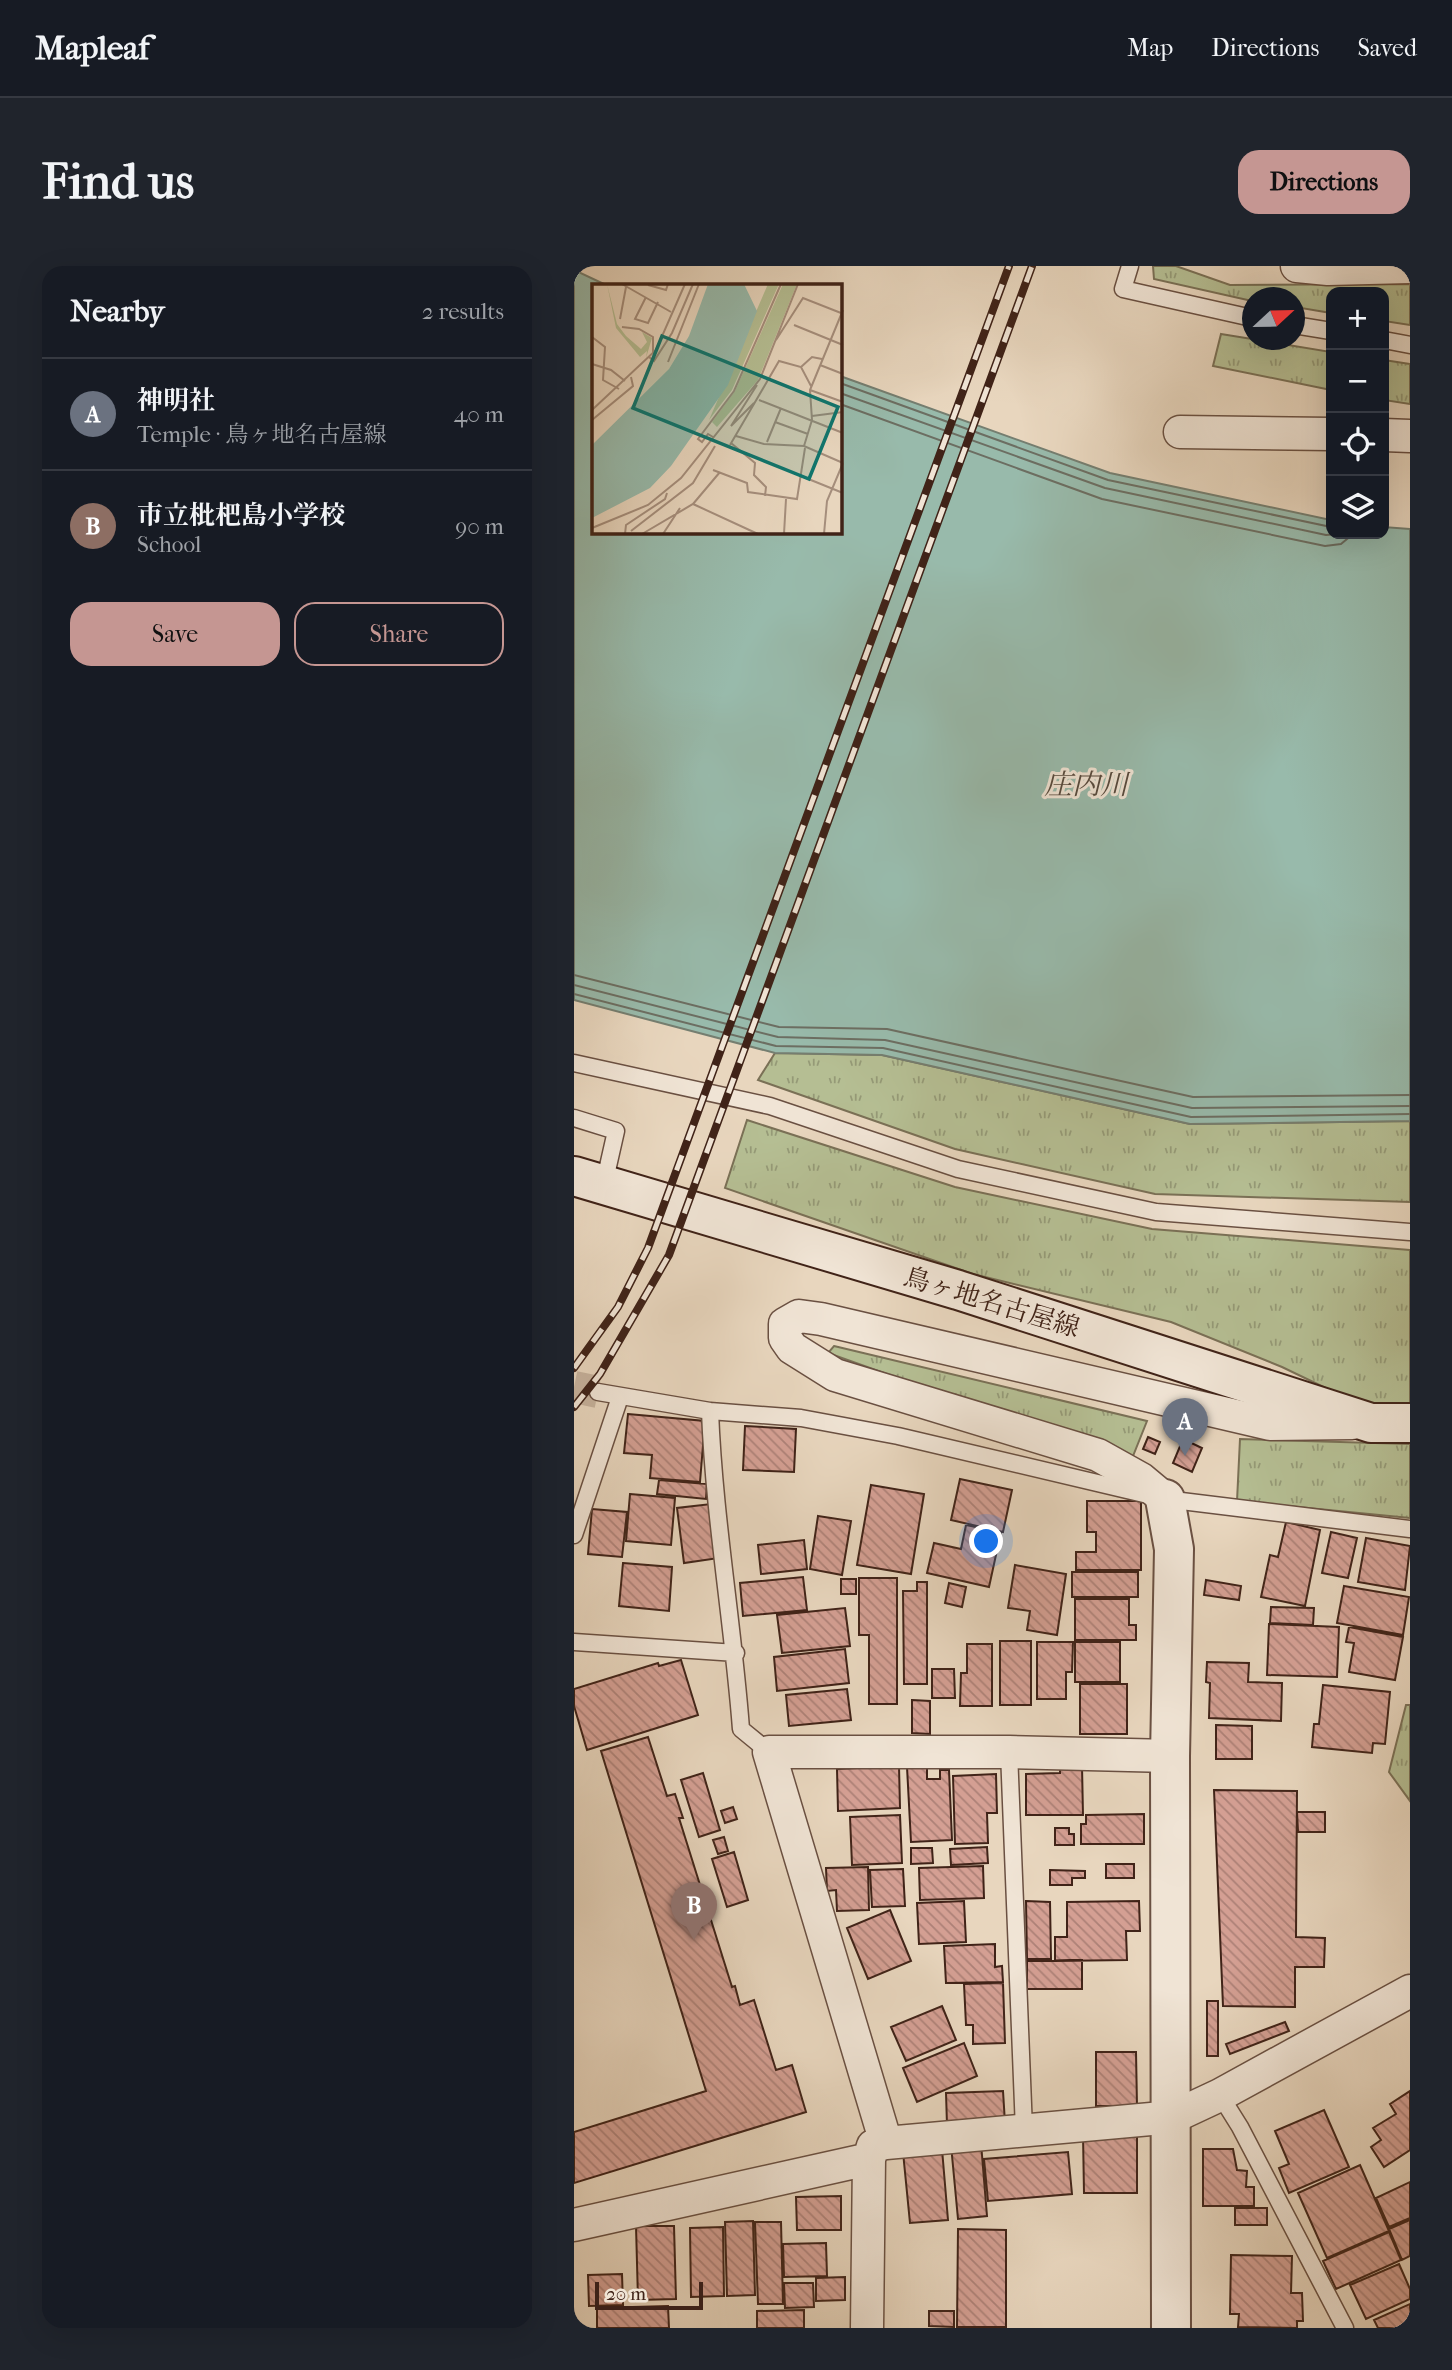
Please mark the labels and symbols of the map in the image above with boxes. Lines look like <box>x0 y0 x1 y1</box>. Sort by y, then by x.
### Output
inset map <box>592 284 842 534</box>
north arrow <box>1242 287 1305 350</box>
water label: 庄内川 <box>1044 768 1131 801</box>
street label: 鳥ヶ地名古屋線 <box>900 1261 1083 1344</box>
pin: A <box>1162 1398 1208 1456</box>
your location <box>969 1524 1003 1558</box>
pin: B <box>671 1882 717 1940</box>
scale bar <box>595 2279 704 2311</box>

